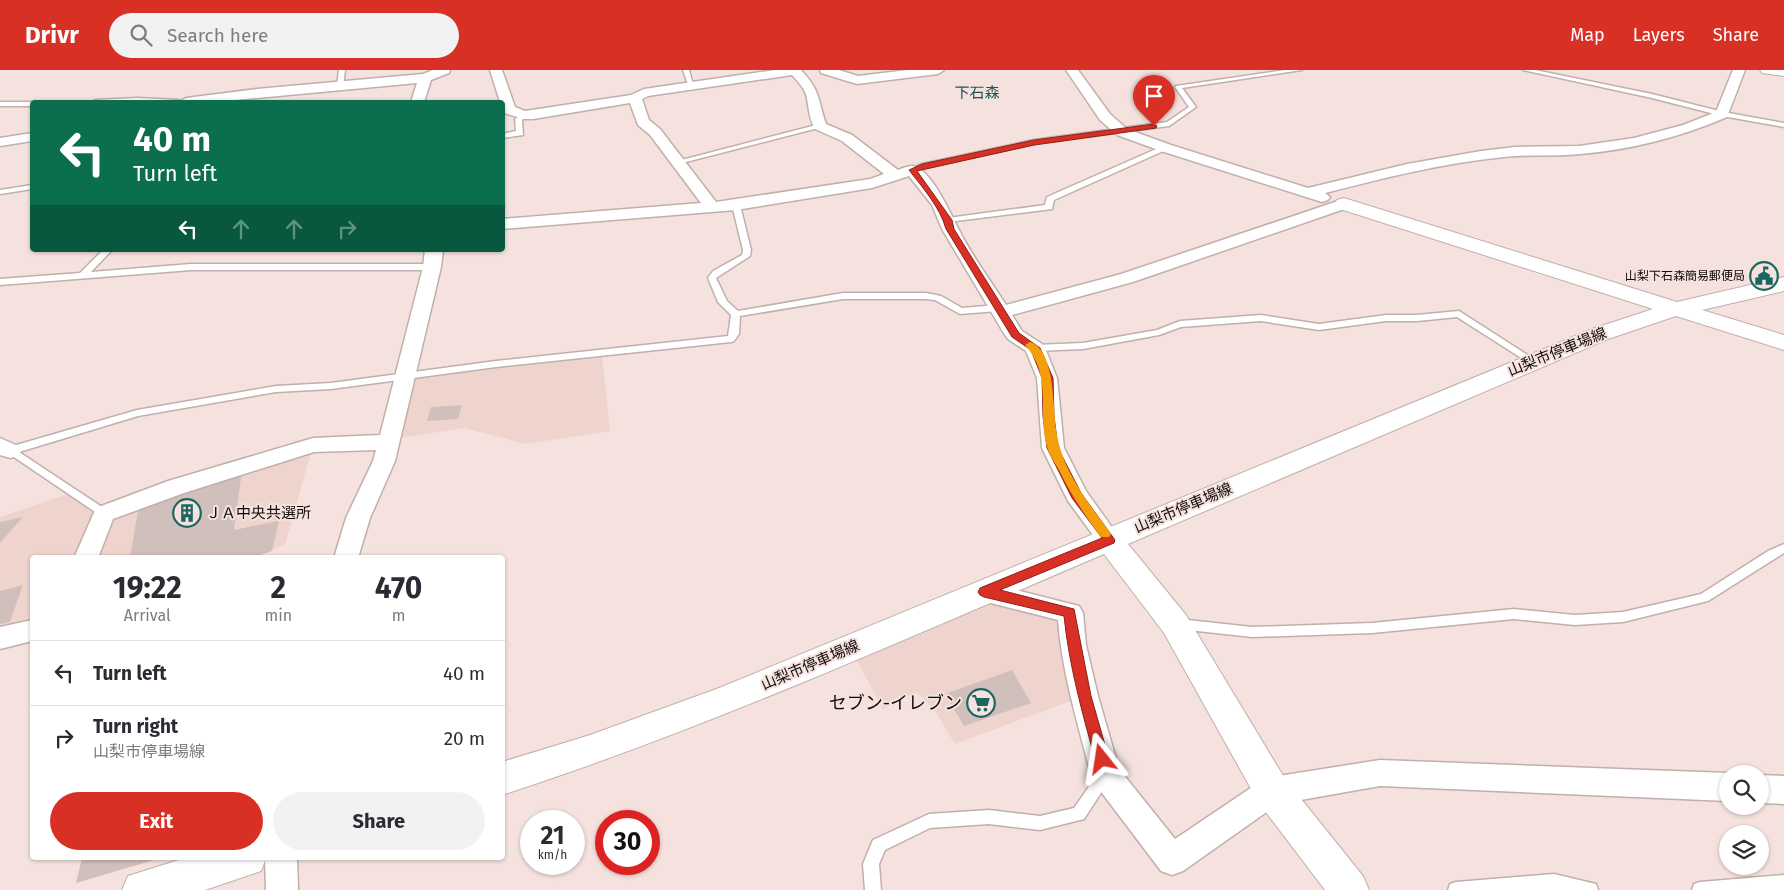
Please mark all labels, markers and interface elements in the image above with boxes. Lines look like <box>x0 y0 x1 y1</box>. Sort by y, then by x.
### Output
search box <box>109 13 459 58</box>
text: Drivr <box>25 21 79 49</box>
icon: search <box>127 21 155 49</box>
text: Search here <box>167 24 268 47</box>
text: Map <box>1570 24 1605 46</box>
text: Layers <box>1633 24 1685 46</box>
text: Share <box>1713 24 1759 46</box>
pin <box>1133 75 1175 126</box>
icon: arrive <box>1140 82 1168 110</box>
district label: 下石森 <box>954 84 1000 102</box>
text: 40 m <box>133 118 211 160</box>
icon: left <box>50 120 115 185</box>
text: Turn left <box>133 160 217 187</box>
icon: left <box>174 215 202 243</box>
icon: ahead <box>227 215 255 243</box>
icon: ahead <box>280 215 308 243</box>
icon: right <box>333 215 361 243</box>
public building icon: 山梨下石森簡易郵便局 <box>1749 261 1779 291</box>
place label: 山梨下石森簡易郵便局 <box>1625 269 1745 283</box>
street label: 山梨市停車場線 <box>1505 324 1609 380</box>
street label: 山梨市停車場線 <box>1131 479 1235 537</box>
building icon: ＪＡ中央共選所 <box>172 498 202 528</box>
place label: ＪＡ中央共選所 <box>206 504 311 522</box>
text: 19:22 <box>113 570 182 606</box>
text: 2 <box>271 570 286 606</box>
text: 470 <box>375 570 422 606</box>
text: Arrival <box>124 606 171 625</box>
text: min <box>264 606 292 625</box>
text: m <box>392 606 405 625</box>
street label: 山梨市停車場線 <box>758 636 862 694</box>
icon: left <box>50 659 78 687</box>
text: Turn left <box>93 662 167 685</box>
text: 40 m <box>443 662 485 685</box>
supermarket icon: セブン-イレブン <box>966 688 996 718</box>
place label: セブン-イレブン <box>829 692 962 714</box>
text: Turn right <box>93 715 178 738</box>
icon: right <box>50 724 78 752</box>
text: 20 m <box>444 727 485 750</box>
position arrow <box>1075 732 1127 784</box>
text: 山梨市停車場線 <box>93 742 205 761</box>
map controls <box>1719 765 1769 875</box>
button: search <box>1719 765 1769 815</box>
button: Exit <box>50 792 263 850</box>
button: Share <box>273 792 485 850</box>
speed limit sign: 30 <box>595 810 660 875</box>
text: 21 <box>541 821 564 851</box>
button: layers <box>1719 825 1769 875</box>
text: km/h <box>538 848 567 862</box>

